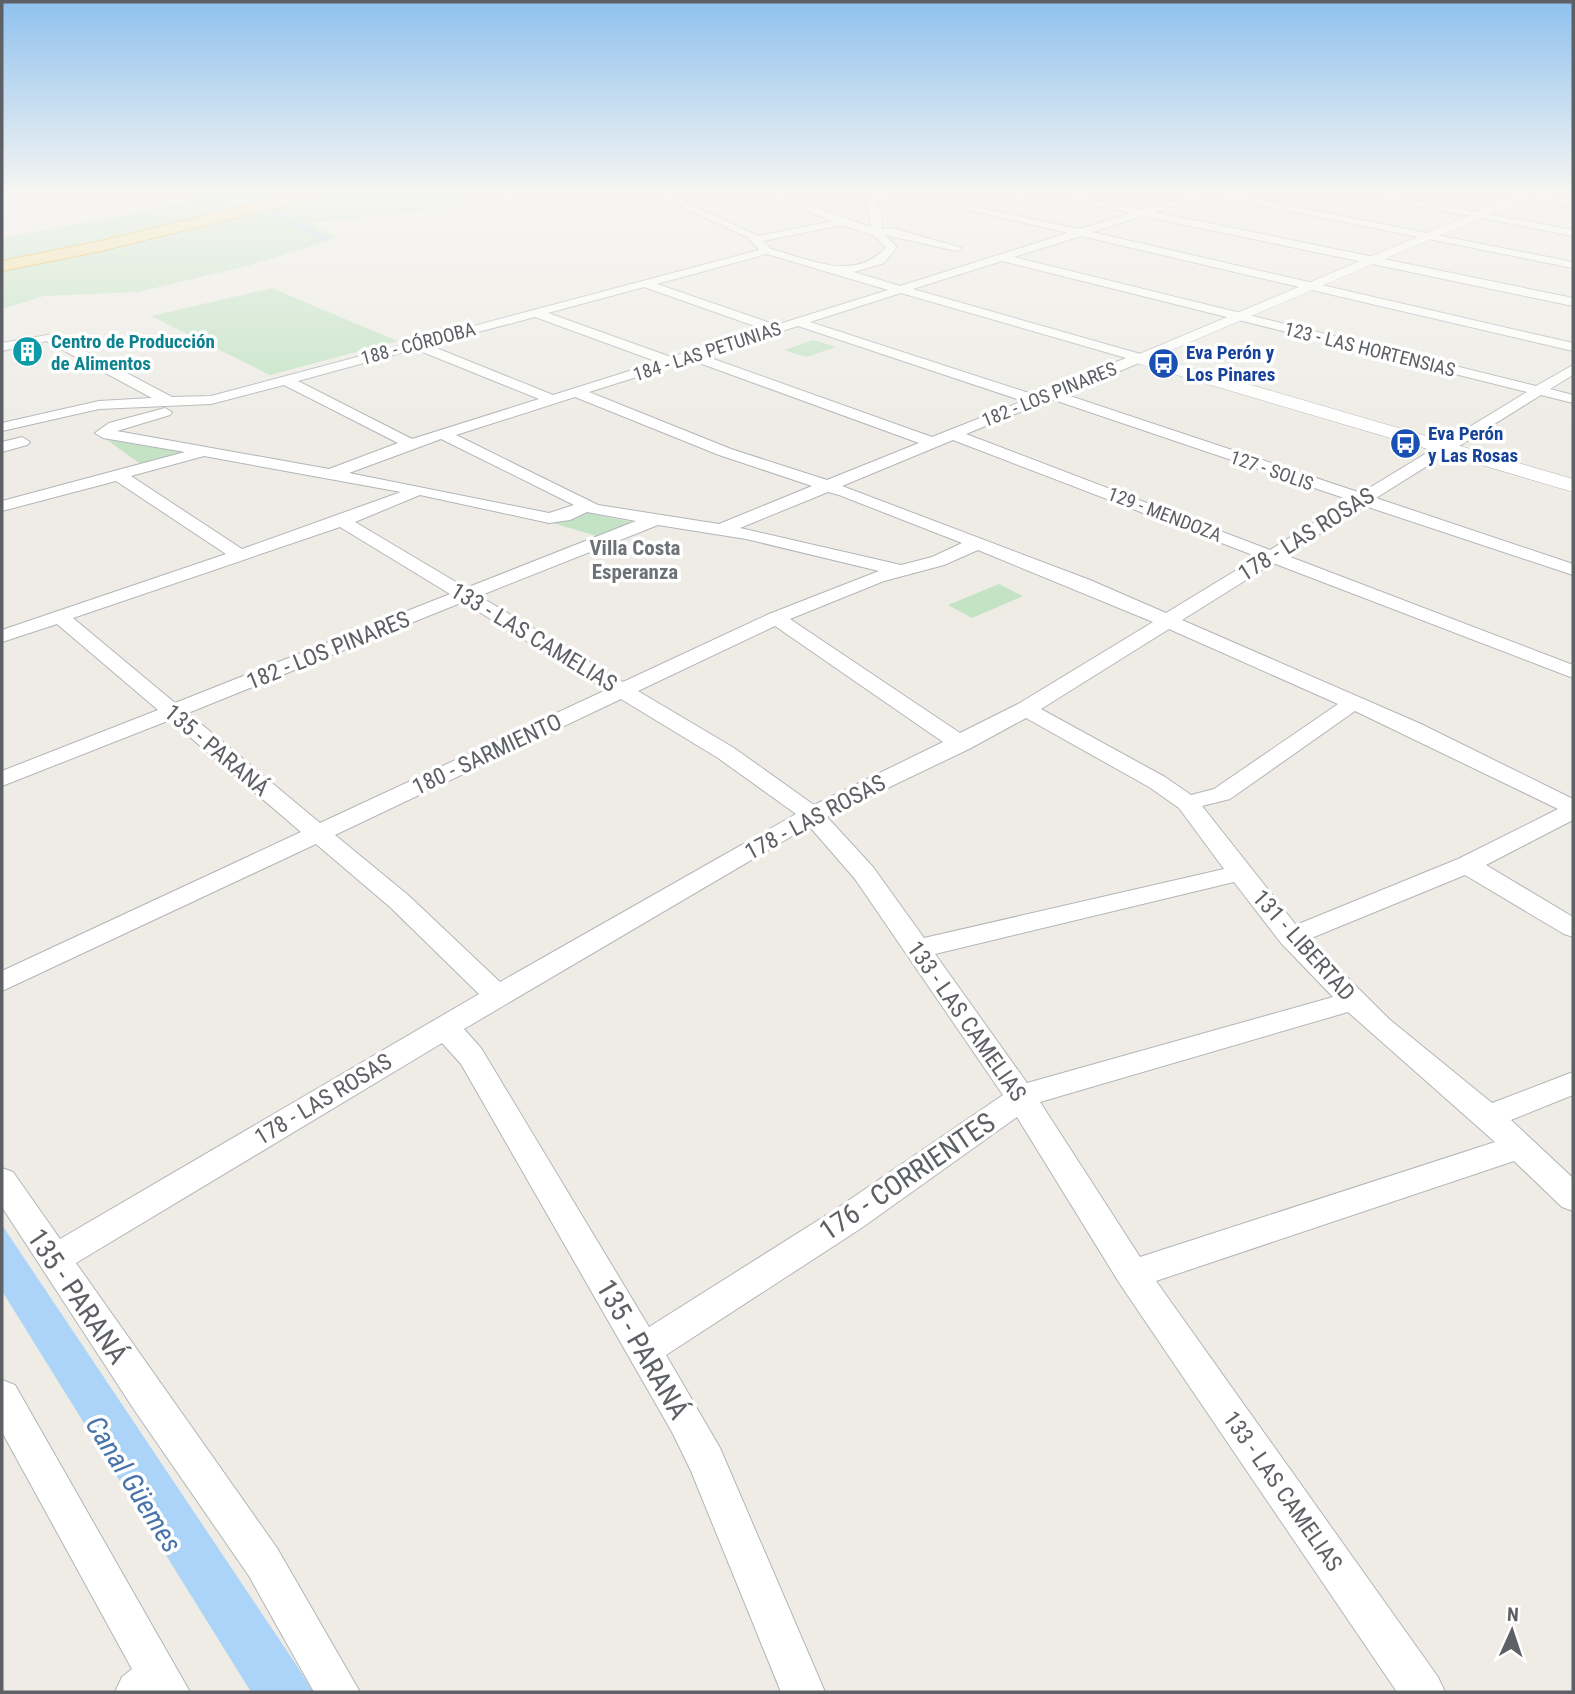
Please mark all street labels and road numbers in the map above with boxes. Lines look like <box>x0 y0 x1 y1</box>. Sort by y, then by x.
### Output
street label: 188 - CÓRDOBA <box>358 317 478 370</box>
street label: 184 - LAS PETUNIAS <box>630 317 784 386</box>
street label: 123 - LAS HORTENSIAS <box>1282 317 1458 382</box>
street label: 182 - LOS PINARES <box>978 357 1120 432</box>
street label: 127 - SOLIS <box>1227 446 1317 495</box>
street label: 129 - MENDOZA <box>1105 482 1225 547</box>
street label: 178 - LAS ROSAS <box>1233 482 1379 587</box>
street label: 133 - LAS CAMELIAS <box>446 577 622 698</box>
street label: 182 - LOS PINARES <box>243 605 414 695</box>
street label: 135 - PARANÁ <box>159 698 275 802</box>
street label: 180 - SARMIENTO <box>408 708 566 801</box>
street label: 178 - LAS ROSAS <box>740 769 890 866</box>
street label: 131 - LIBERTAD <box>1247 884 1360 1006</box>
street label: 133 - LAS CAMELIAS <box>901 936 1032 1106</box>
street label: 178 - LAS ROSAS <box>250 1048 397 1151</box>
street label: 176 - CORRIENTES <box>813 1106 1001 1247</box>
street label: 135 - PARANÁ <box>20 1222 135 1370</box>
street label: 135 - PARANÁ <box>589 1274 696 1425</box>
street label: 133 - LAS CAMELIAS <box>1217 1406 1348 1576</box>

